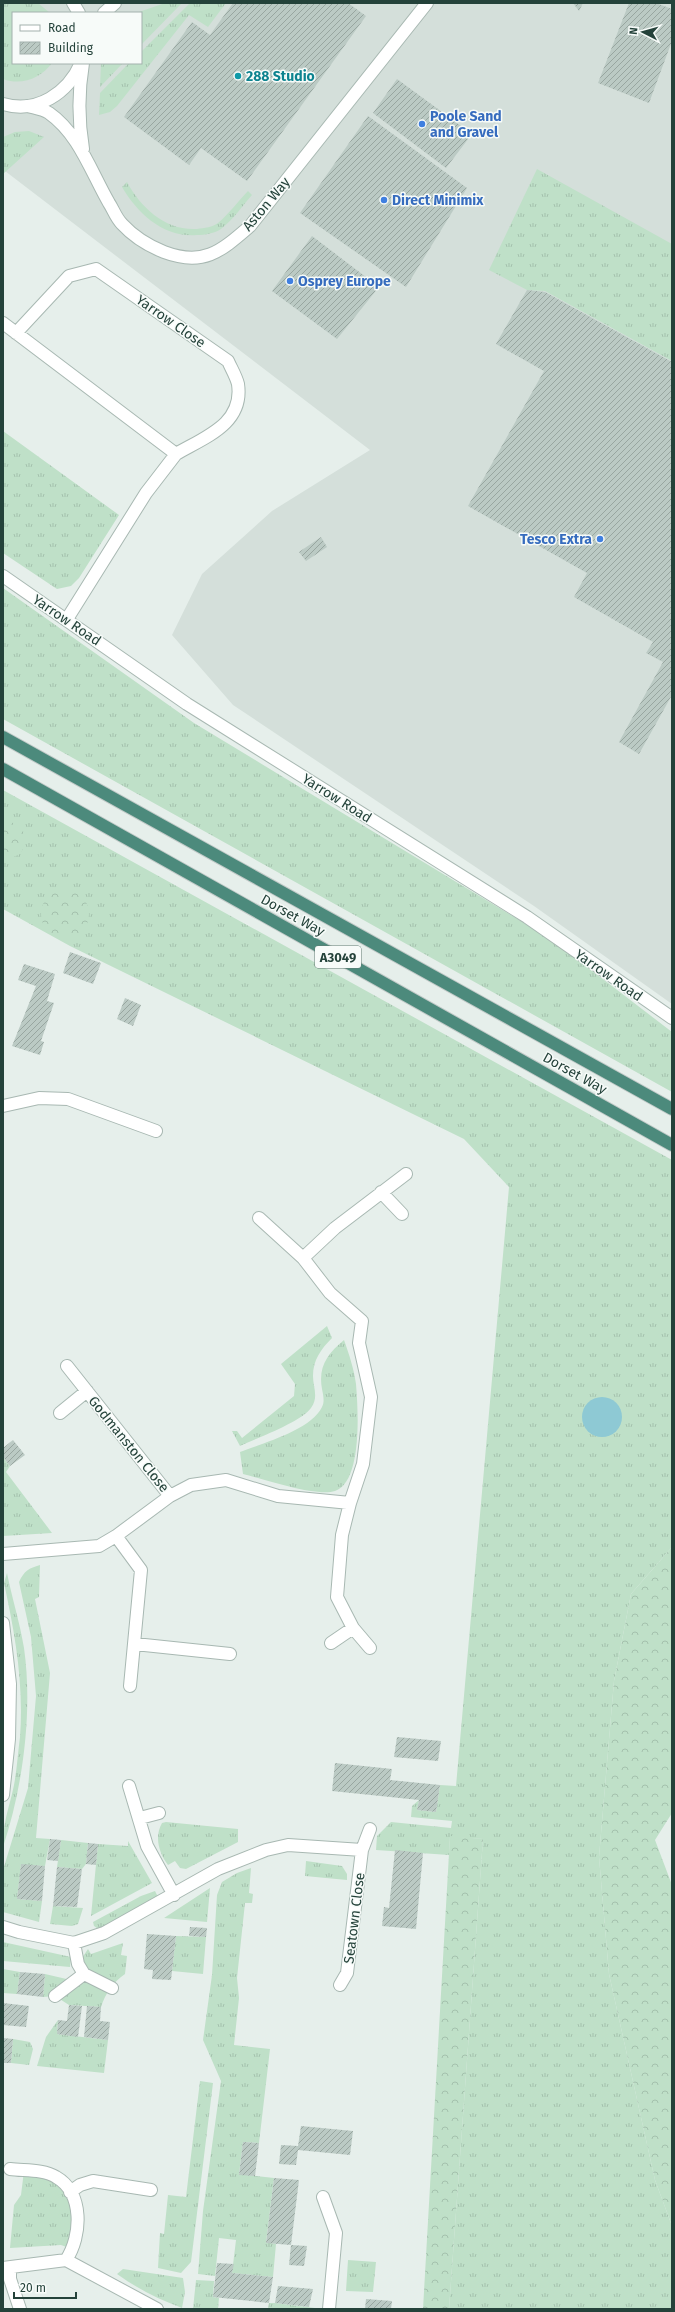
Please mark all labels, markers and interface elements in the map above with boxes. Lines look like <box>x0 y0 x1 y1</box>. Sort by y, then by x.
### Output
legend <box>12 12 142 64</box>
north arrow <box>623 12 663 52</box>
text: Road <box>48 21 76 35</box>
text: N <box>627 27 640 35</box>
text: Building <box>48 41 94 55</box>
place label: 288 Studio <box>246 68 315 85</box>
marker: 288 Studio <box>233 71 243 81</box>
place label: Poole Sand and Gravel <box>430 108 502 141</box>
marker: Poole Sand and Gravel <box>417 119 427 129</box>
street label: Aston Way <box>239 174 294 235</box>
place label: Direct Minimix <box>392 192 484 209</box>
marker: Direct Minimix <box>379 195 389 205</box>
place label: Osprey Europe <box>298 273 391 290</box>
marker: Osprey Europe <box>285 276 295 286</box>
street label: Yarrow Close <box>133 291 209 351</box>
place label: Tesco Extra <box>520 531 592 548</box>
marker: Tesco Extra <box>595 534 605 544</box>
street label: Yarrow Road <box>29 591 104 649</box>
street label: Yarrow Road <box>299 770 375 827</box>
street label: Dorset Way <box>258 891 328 940</box>
road number: A3049 <box>315 946 361 968</box>
street label: Yarrow Road <box>572 946 646 1005</box>
street label: Dorset Way <box>540 1049 610 1098</box>
street label: Godmanston Close <box>85 1393 173 1496</box>
street label: Seatown Close <box>340 1871 369 1965</box>
scale bar <box>14 2274 76 2300</box>
text: 20 m <box>20 2281 46 2295</box>

